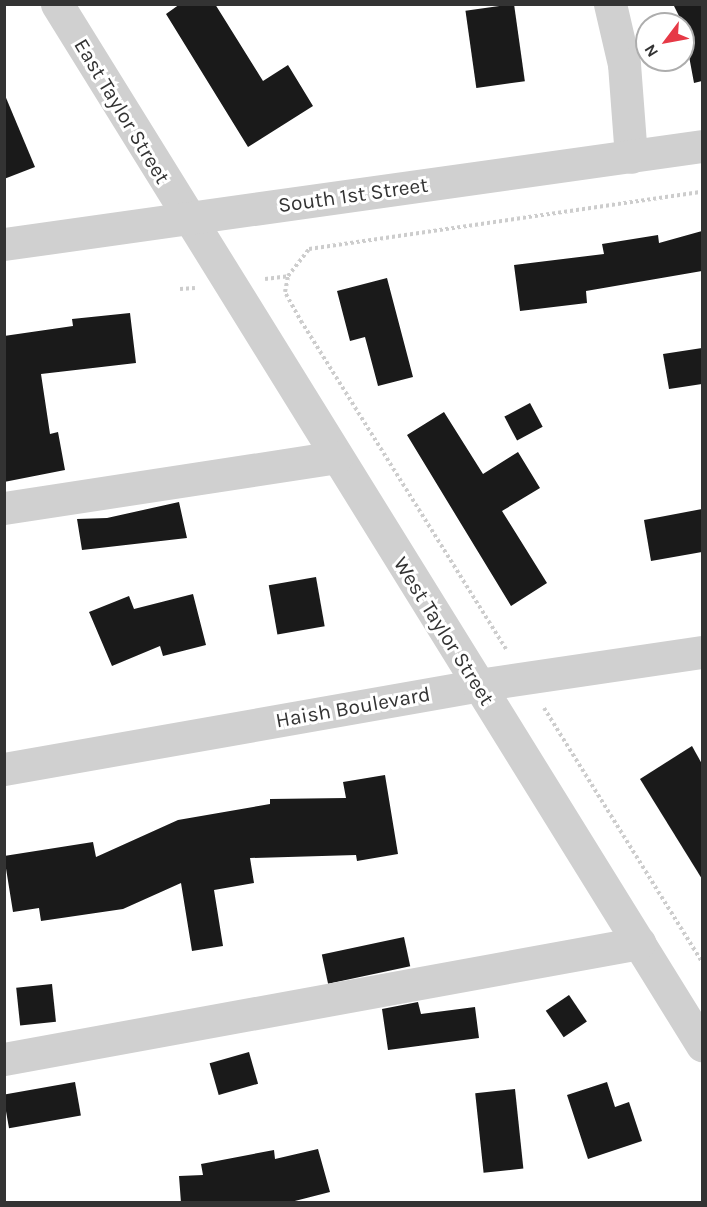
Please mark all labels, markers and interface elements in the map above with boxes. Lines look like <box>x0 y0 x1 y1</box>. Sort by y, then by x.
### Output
north arrow <box>635 12 695 72</box>
street label: East Taylor Street <box>69 34 175 188</box>
text: N <box>640 41 662 61</box>
street label: South 1st Street <box>277 172 429 218</box>
street label: West Taylor Street <box>388 552 500 710</box>
street label: Haish Boulevard <box>274 681 432 733</box>

